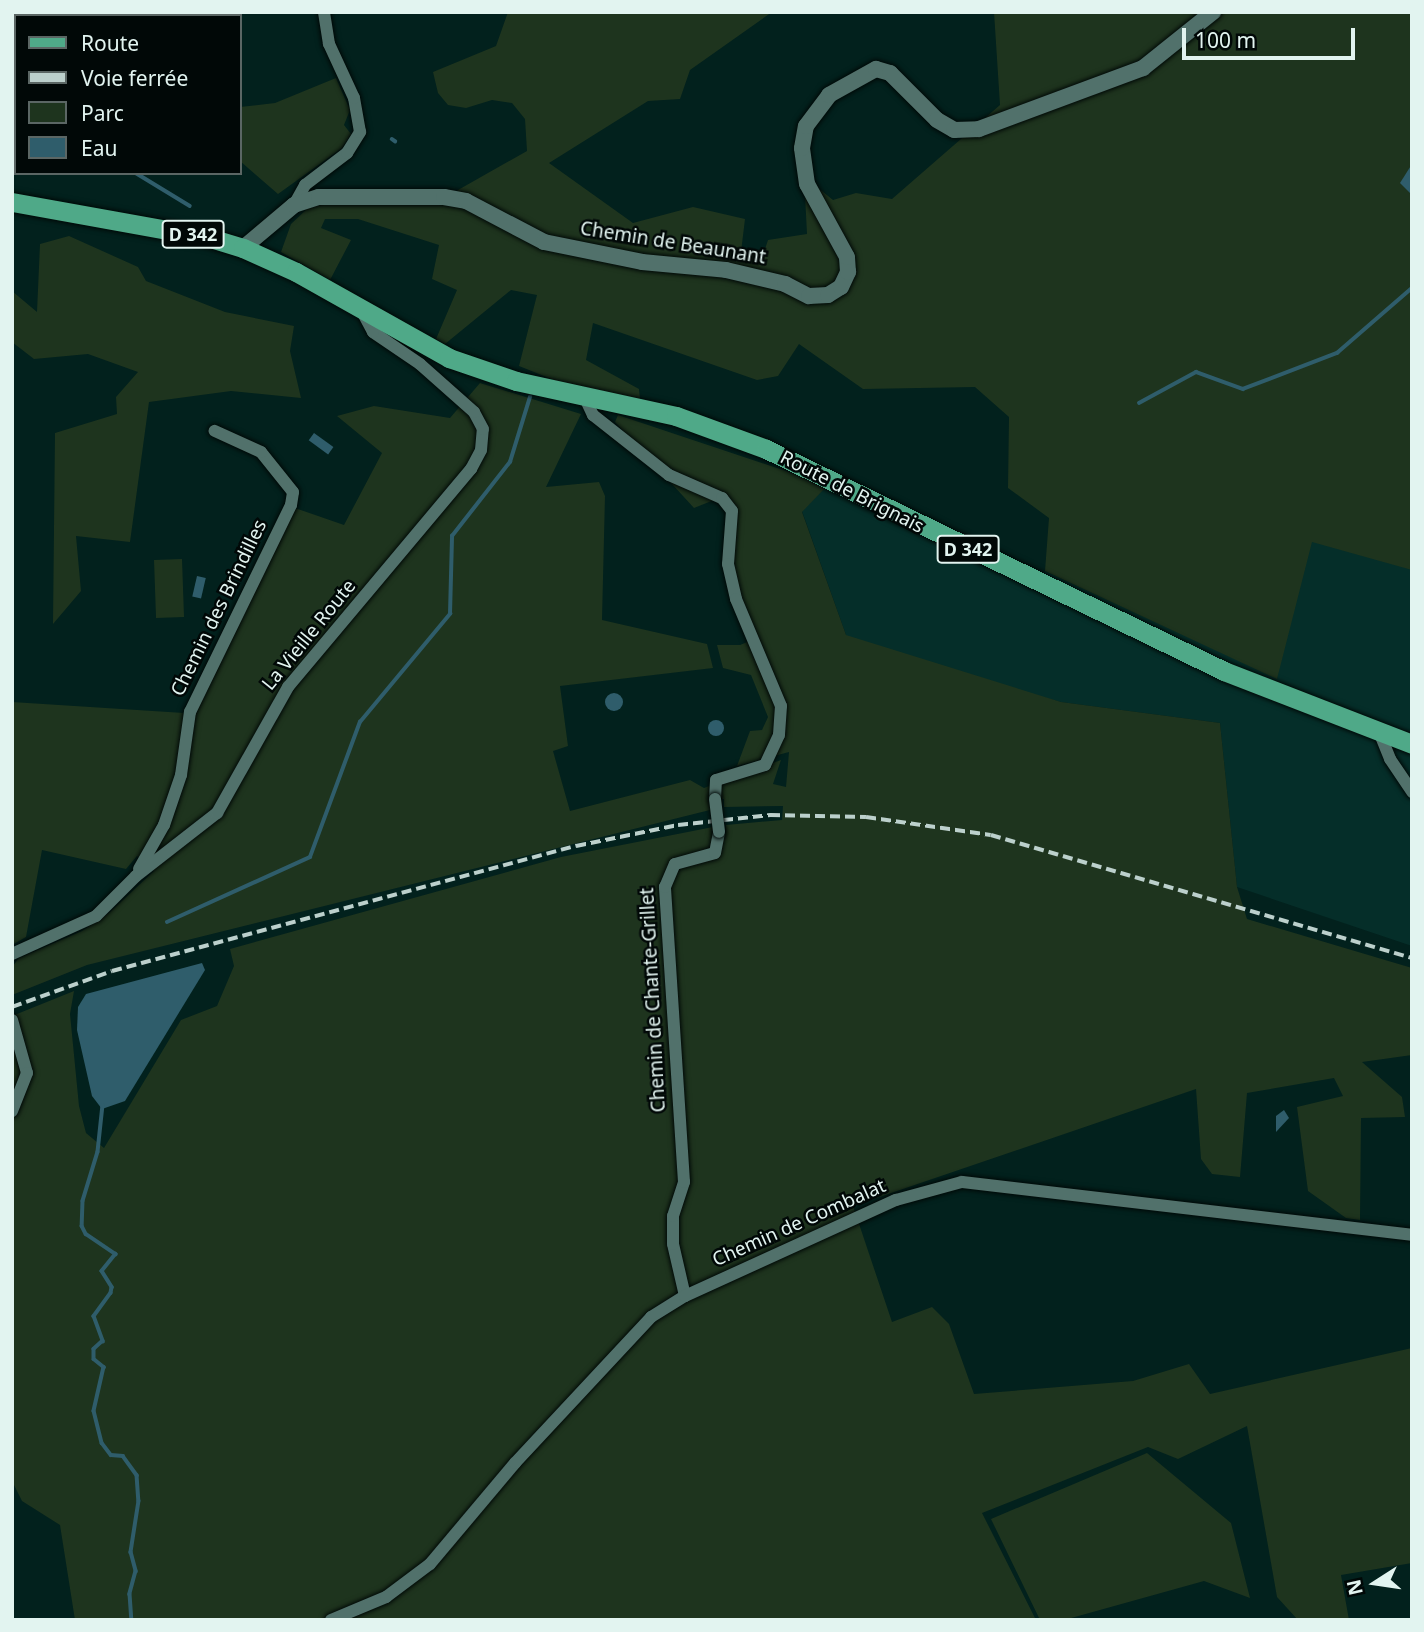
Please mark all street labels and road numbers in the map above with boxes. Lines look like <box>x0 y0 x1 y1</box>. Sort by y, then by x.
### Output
street label: Chemin de Beaunant <box>579 217 767 269</box>
road number: D 342 <box>162 220 224 248</box>
street label: Route de Brignais <box>776 446 928 538</box>
street label: Chemin des Brindilles <box>166 516 272 700</box>
road number: D 342 <box>936 534 1000 564</box>
street label: La Vieille Route <box>257 575 361 695</box>
street label: Chemin de Chante-Grillet <box>636 887 670 1113</box>
street label: Chemin de Combalat <box>709 1175 889 1271</box>

